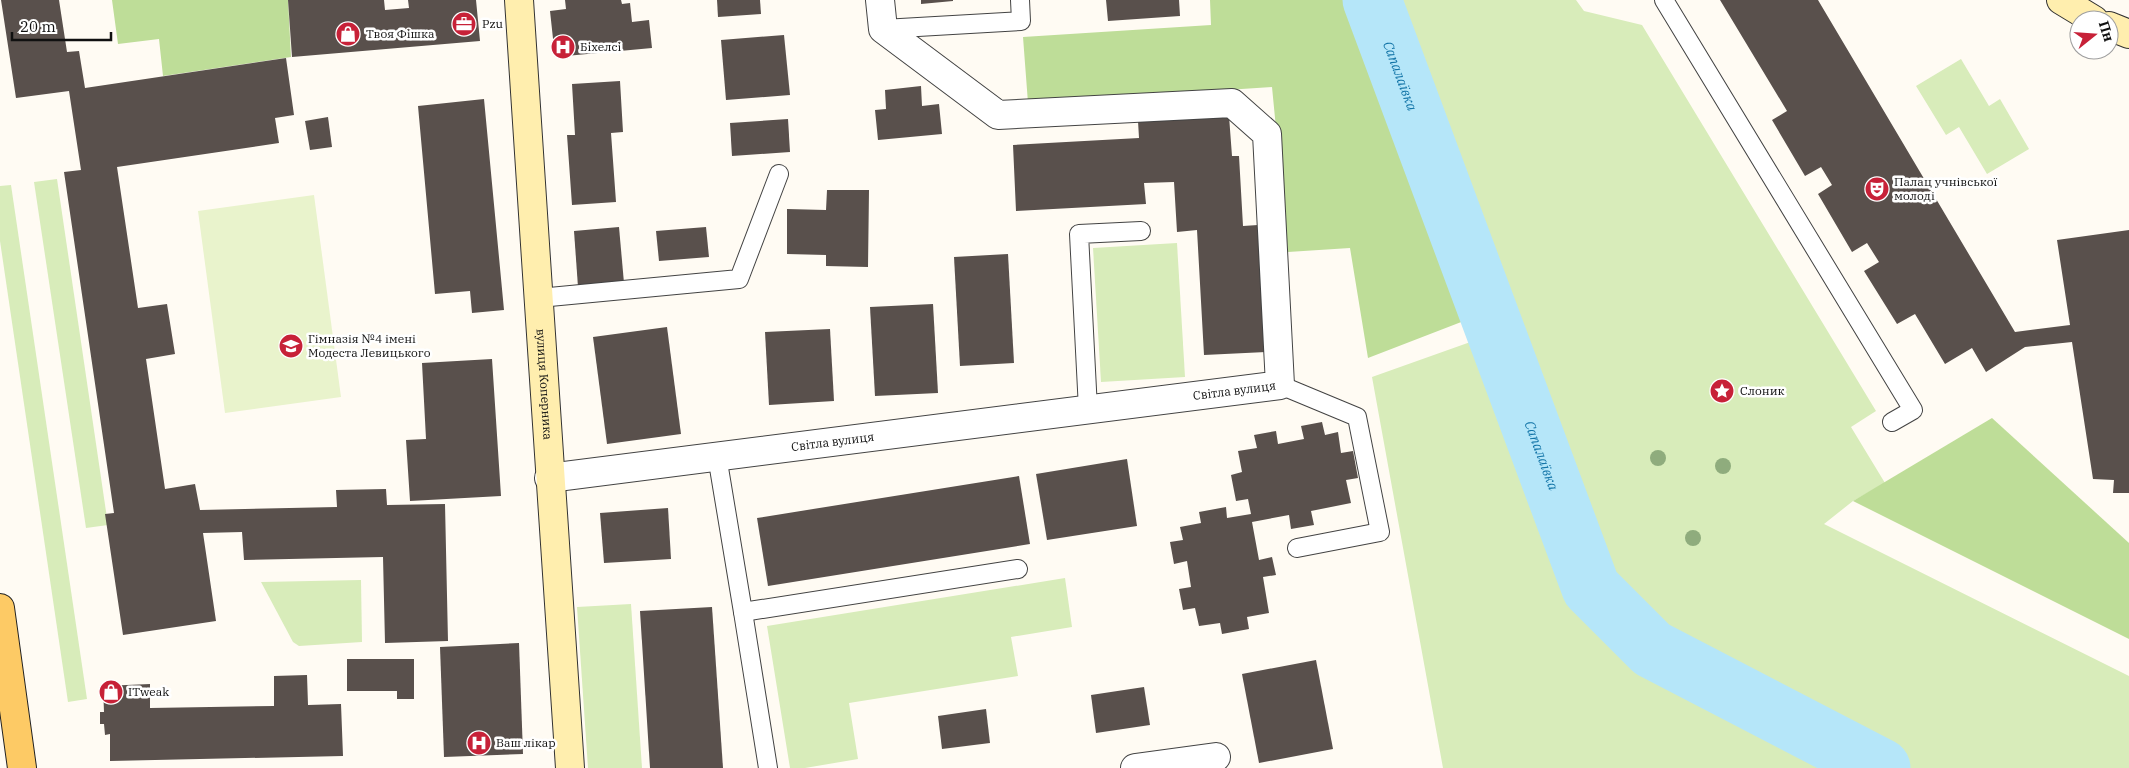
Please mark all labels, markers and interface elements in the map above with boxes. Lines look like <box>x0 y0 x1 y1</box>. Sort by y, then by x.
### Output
scale bar <box>12 10 111 42</box>
north arrow <box>2069 10 2119 60</box>
office icon: Pzu <box>451 11 477 37</box>
place label: Pzu <box>482 16 503 31</box>
text: 20 m <box>20 17 56 36</box>
text: Пн <box>2095 19 2118 44</box>
shop icon: Твоя Фішка <box>335 21 361 47</box>
place label: Твоя Фішка <box>366 26 435 41</box>
hospital icon: Біхелсі <box>550 34 576 60</box>
place label: Біхелсі <box>580 39 622 54</box>
water label: Сапалаївка <box>1379 39 1422 114</box>
place label: Палац учнівської молоді <box>1894 174 1997 203</box>
theatre icon: Палац учнівської молоді <box>1864 176 1890 202</box>
street label: вулиця Коперника <box>534 328 556 441</box>
place label: Гімназія №4 імені Модеста Левицького <box>308 331 431 360</box>
school or university icon: Гімназія №4 імені Модеста Левицького <box>278 333 304 359</box>
street label: Світла вулиця <box>1192 378 1277 403</box>
place icon: Слоник <box>1709 378 1735 404</box>
place label: Слоник <box>1740 383 1785 398</box>
water label: Сапалаївка <box>1520 418 1563 493</box>
street label: Світла вулиця <box>790 429 875 454</box>
shop icon: ITweak <box>98 679 124 705</box>
place label: ITweak <box>128 684 169 699</box>
hospital icon: Ваш лікар <box>466 730 492 756</box>
place label: Ваш лікар <box>496 735 556 750</box>

